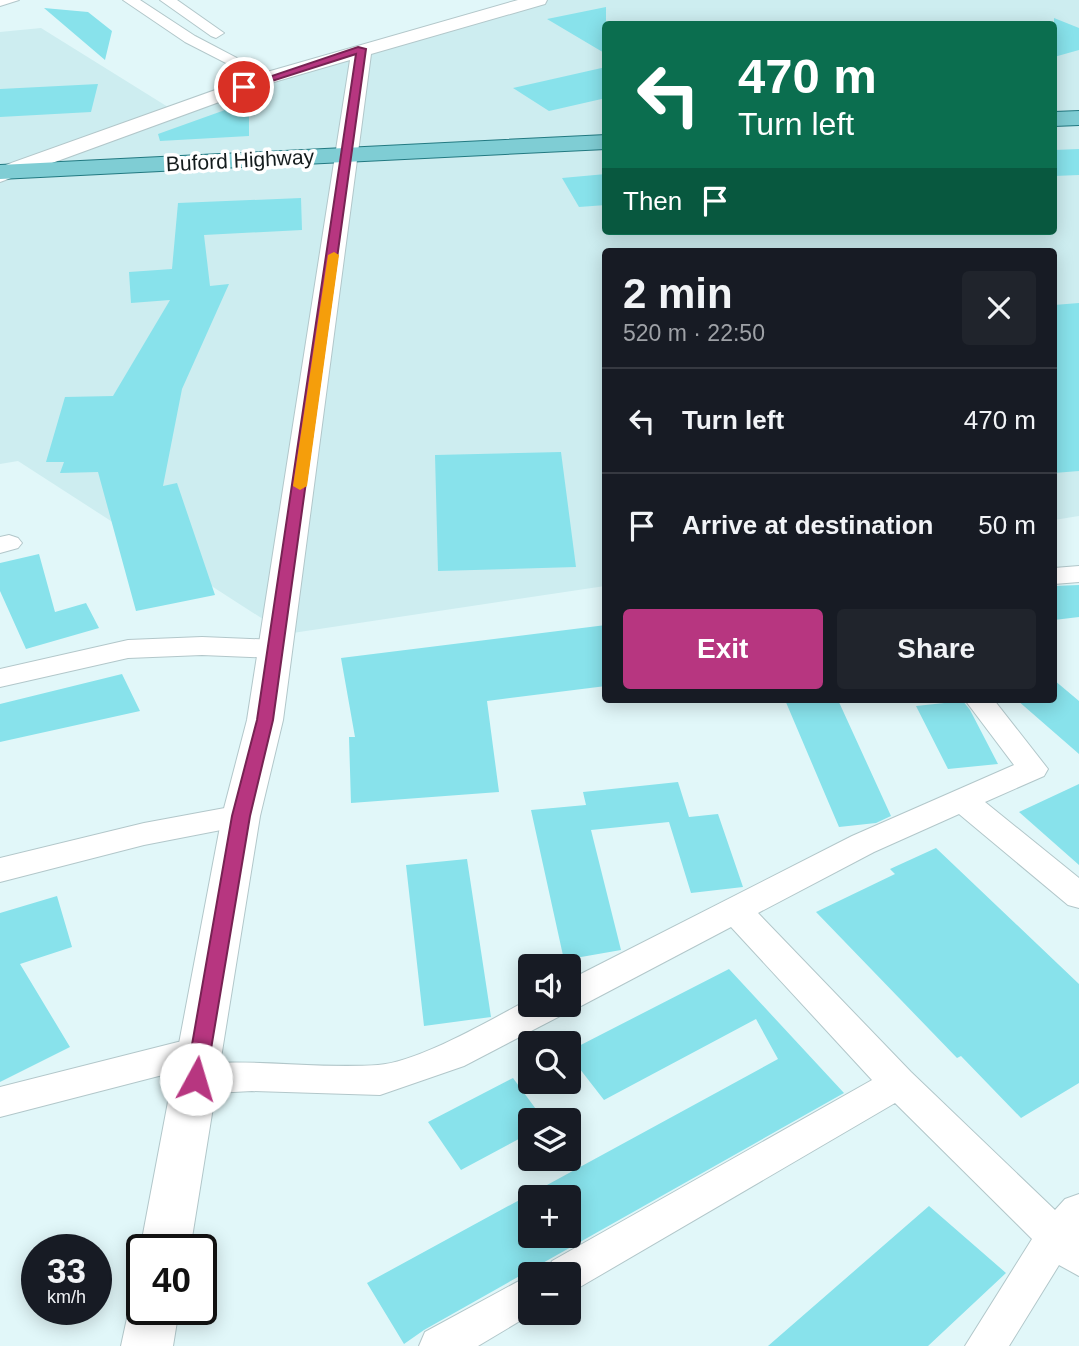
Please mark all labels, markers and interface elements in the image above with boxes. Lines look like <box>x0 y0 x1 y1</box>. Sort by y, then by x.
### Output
icon: left <box>623 49 714 140</box>
text: 470 m <box>738 49 877 103</box>
pin <box>214 57 274 117</box>
icon: arrive <box>225 68 263 106</box>
text: Turn left <box>738 106 854 142</box>
street label: Buford Highway <box>165 145 315 175</box>
icon: arrive <box>696 182 734 220</box>
text: Then <box>623 186 682 216</box>
text: 2 min <box>623 270 733 317</box>
button: close <box>962 271 1036 345</box>
text: 520 m · 22:50 <box>623 320 765 346</box>
icon: left <box>623 402 661 440</box>
text: Turn left <box>682 405 784 435</box>
text: 470 m <box>964 405 1036 435</box>
icon: arrive <box>623 507 661 545</box>
text: Arrive at destination <box>682 510 933 540</box>
text: 50 m <box>978 510 1036 540</box>
button: Exit <box>623 609 823 689</box>
button: Share <box>837 609 1036 689</box>
map controls <box>518 954 581 1325</box>
button: sound <box>518 954 581 1017</box>
button: search <box>518 1031 581 1094</box>
position arrow <box>159 1042 233 1116</box>
button: layers <box>518 1108 581 1171</box>
button: + <box>518 1185 581 1248</box>
speed limit sign: 40 <box>126 1234 217 1325</box>
text: 33 <box>47 1251 86 1290</box>
button: − <box>518 1262 581 1325</box>
text: km/h <box>47 1287 86 1307</box>

